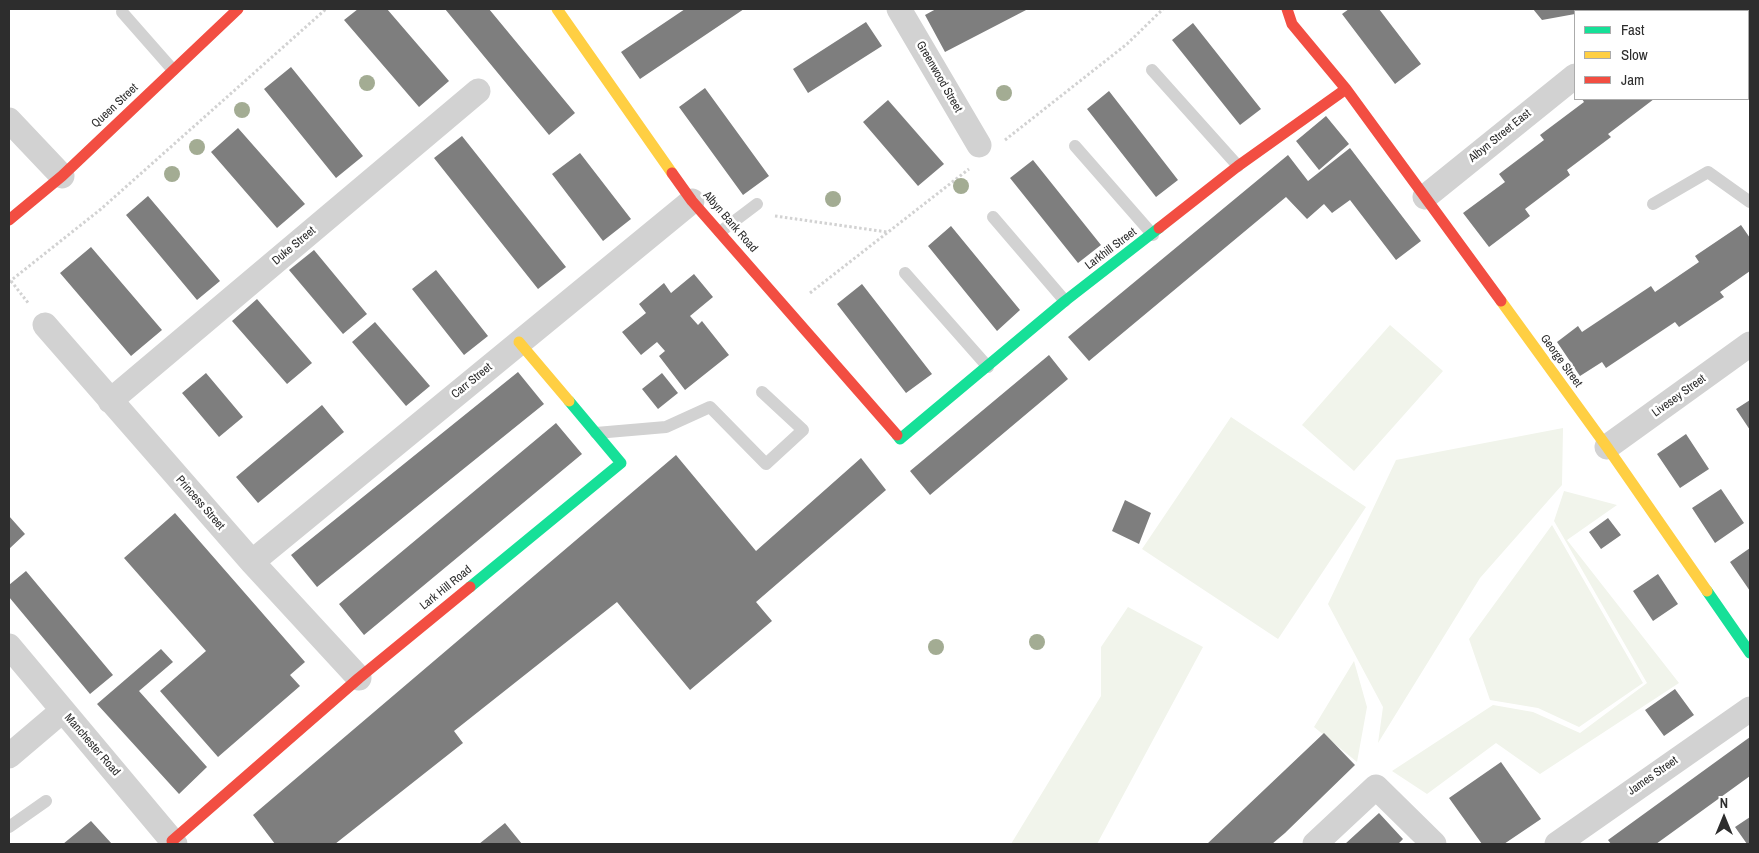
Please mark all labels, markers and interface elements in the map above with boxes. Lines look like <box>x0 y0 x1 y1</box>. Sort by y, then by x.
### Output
legend <box>1574 10 1749 100</box>
text: Fast <box>1621 19 1644 40</box>
street label: Greenwood Street <box>913 39 965 115</box>
text: Slow <box>1621 44 1648 65</box>
text: Jam <box>1621 69 1644 90</box>
street label: Queen Street <box>89 81 141 131</box>
street label: Albyn Street East <box>1466 106 1534 166</box>
street label: Albyn Bank Road <box>700 189 760 255</box>
street label: Duke Street <box>269 224 319 268</box>
street label: Larkhill Street <box>1082 225 1140 273</box>
street label: George Street <box>1537 332 1585 390</box>
street label: Carr Street <box>449 360 495 402</box>
street label: Livesey Street <box>1649 372 1709 420</box>
street label: Princess Street <box>172 473 228 533</box>
street label: Lark Hill Road <box>417 563 475 613</box>
street label: Manchester Road <box>61 711 123 779</box>
street label: James Street <box>1625 753 1681 799</box>
north arrow <box>1699 793 1749 843</box>
text: N <box>1720 794 1728 812</box>

